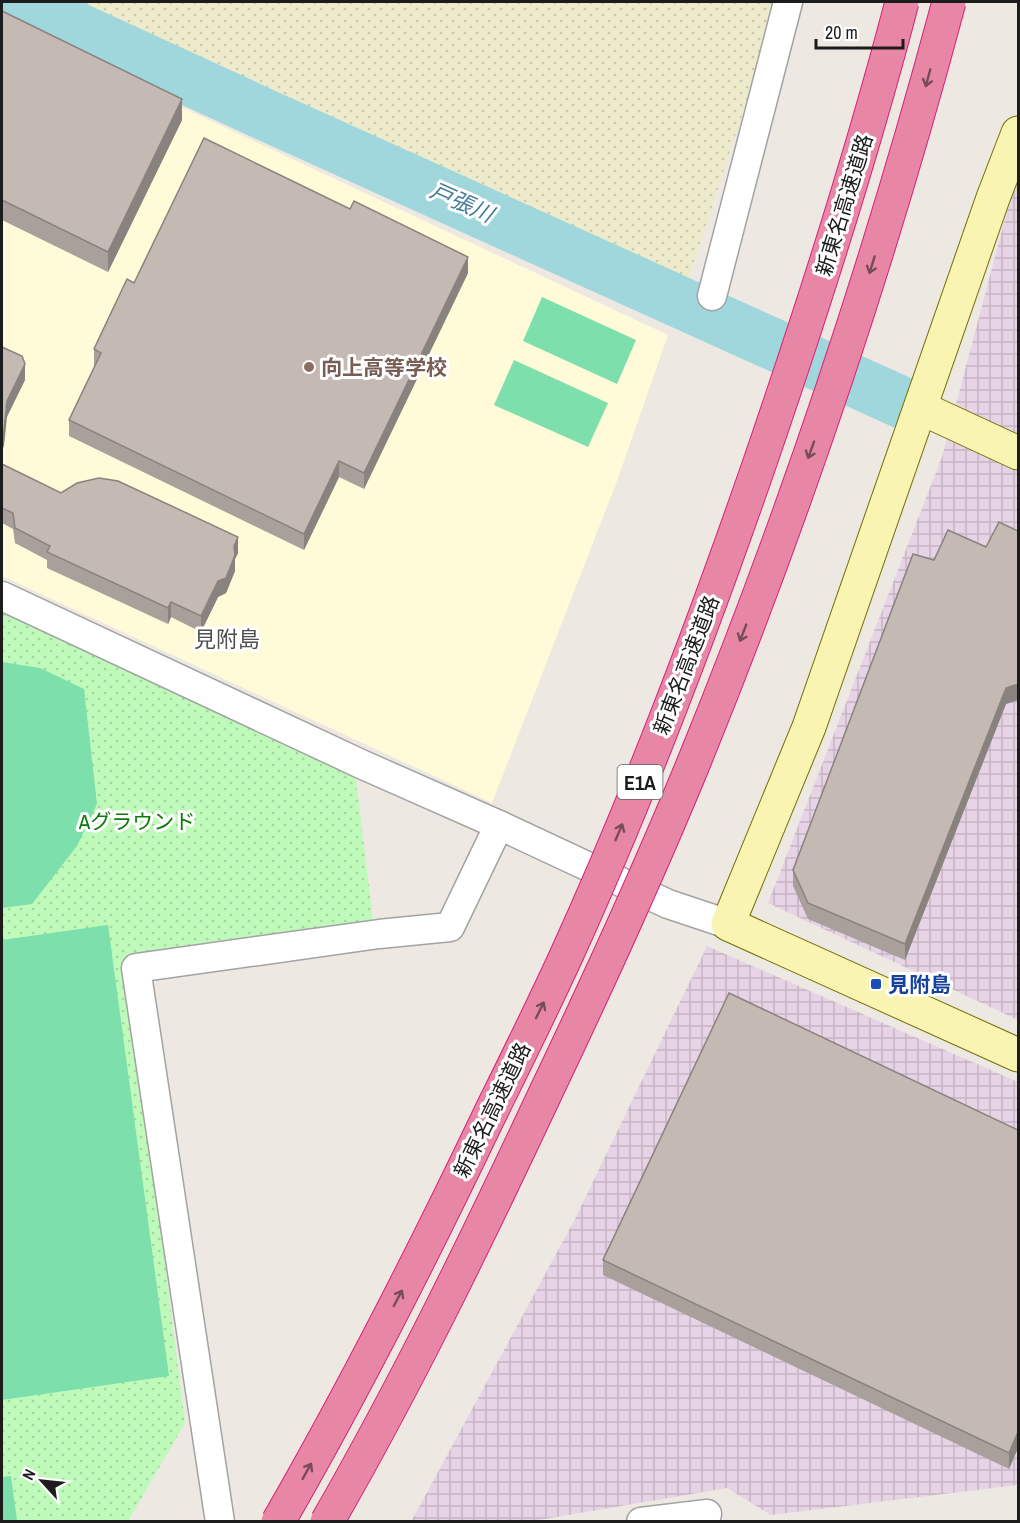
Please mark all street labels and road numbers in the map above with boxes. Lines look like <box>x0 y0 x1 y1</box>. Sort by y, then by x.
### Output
street label: 新東名高速道路 <box>809 130 879 280</box>
street label: 新東名高速道路 <box>646 591 726 739</box>
road number: E1A <box>618 765 662 799</box>
street label: 新東名高速道路 <box>447 1038 537 1182</box>

